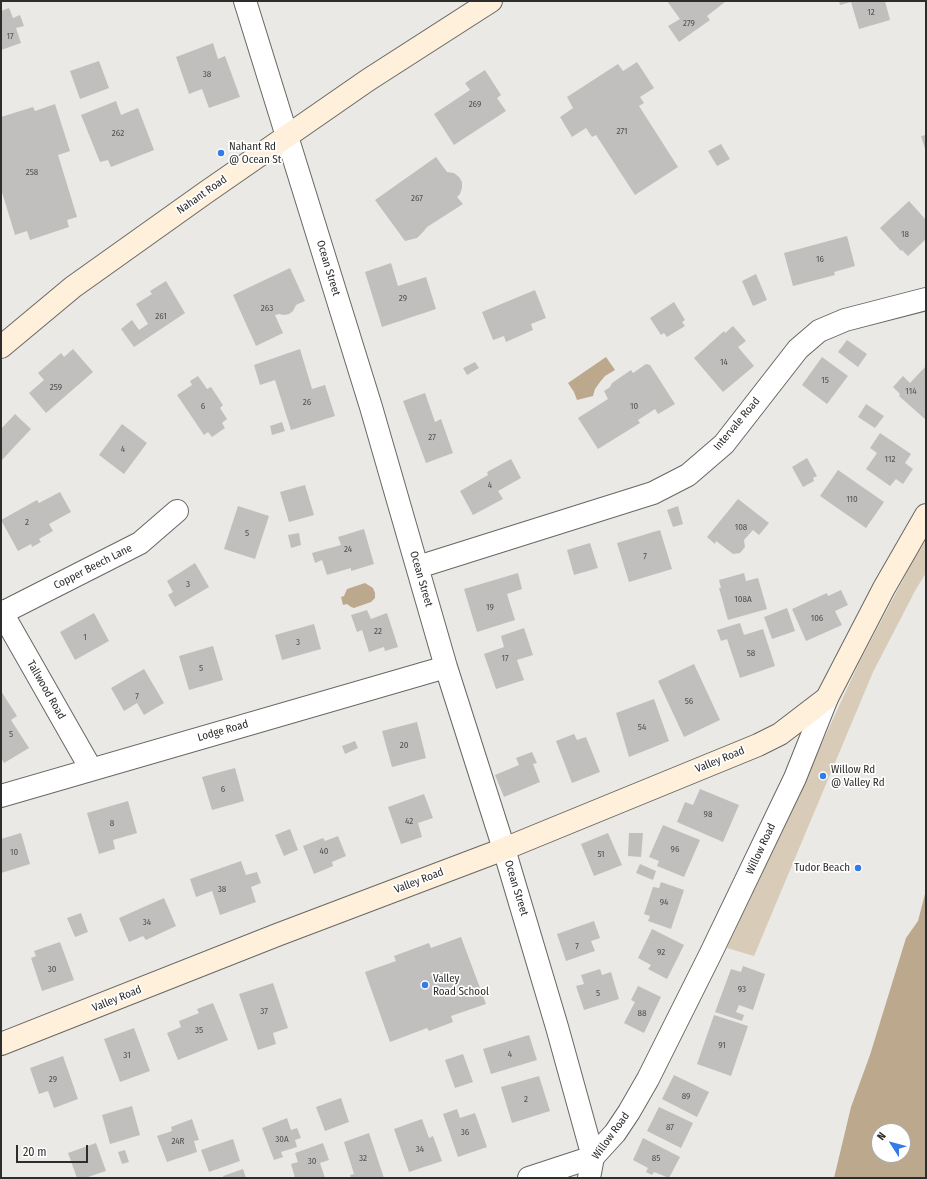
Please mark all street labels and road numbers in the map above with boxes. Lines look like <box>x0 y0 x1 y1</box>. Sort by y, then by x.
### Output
street label: Nahant Road <box>174 173 230 217</box>
street label: Ocean Street <box>313 239 343 297</box>
street label: Intervale Road <box>711 395 763 453</box>
street label: Copper Beech Lane <box>52 542 134 592</box>
street label: Ocean Street <box>407 550 435 608</box>
street label: Tallwood Road <box>24 658 68 722</box>
street label: Lodge Road <box>196 717 250 745</box>
street label: Valley Road <box>693 744 747 776</box>
street label: Willow Road <box>743 821 779 877</box>
street label: Ocean Street <box>501 859 531 917</box>
street label: Valley Road <box>392 866 446 896</box>
street label: Valley Road <box>90 983 144 1015</box>
street label: Willow Road <box>589 1110 633 1162</box>

